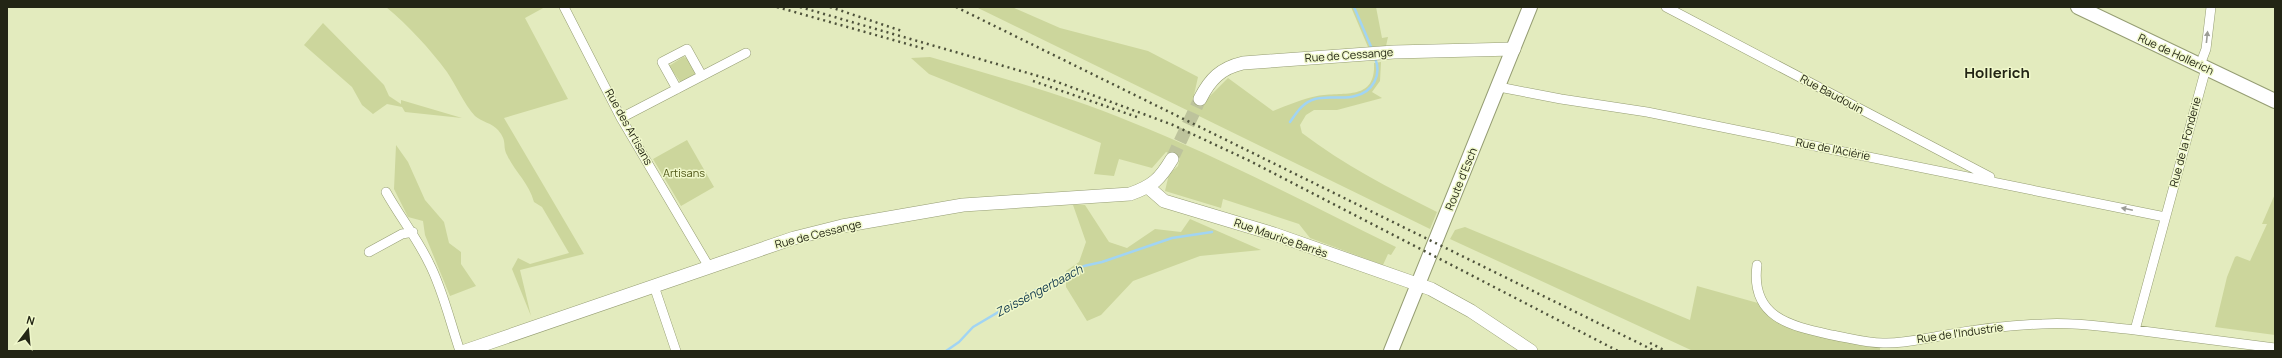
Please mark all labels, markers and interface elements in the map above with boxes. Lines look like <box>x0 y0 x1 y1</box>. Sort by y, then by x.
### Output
street label: Rue de Hollerich <box>2136 29 2217 78</box>
one-way arrow <box>2204 31 2210 43</box>
street label: Rue de Cessange <box>1304 44 1394 65</box>
district label: Hollerich <box>1964 62 2030 83</box>
street label: Rue Baudouin <box>1798 70 1867 117</box>
street label: Rue des Artisans <box>602 86 657 168</box>
street label: Rue de la Fonderie <box>2165 95 2204 188</box>
street label: Rue de l'Aciérie <box>1795 134 1872 163</box>
street label: Route d'Esch <box>1441 145 1480 212</box>
park label: Artisans <box>663 165 705 180</box>
one-way arrow <box>2121 206 2133 212</box>
street label: Rue Maurice Barrès <box>1232 214 1330 261</box>
street label: Rue de Cessange <box>773 215 863 252</box>
water label: Zeisséngerbaach <box>992 260 1086 321</box>
north arrow <box>8 310 48 350</box>
text: N <box>25 312 37 328</box>
street label: Rue de l'Industrie <box>1916 319 2005 346</box>

